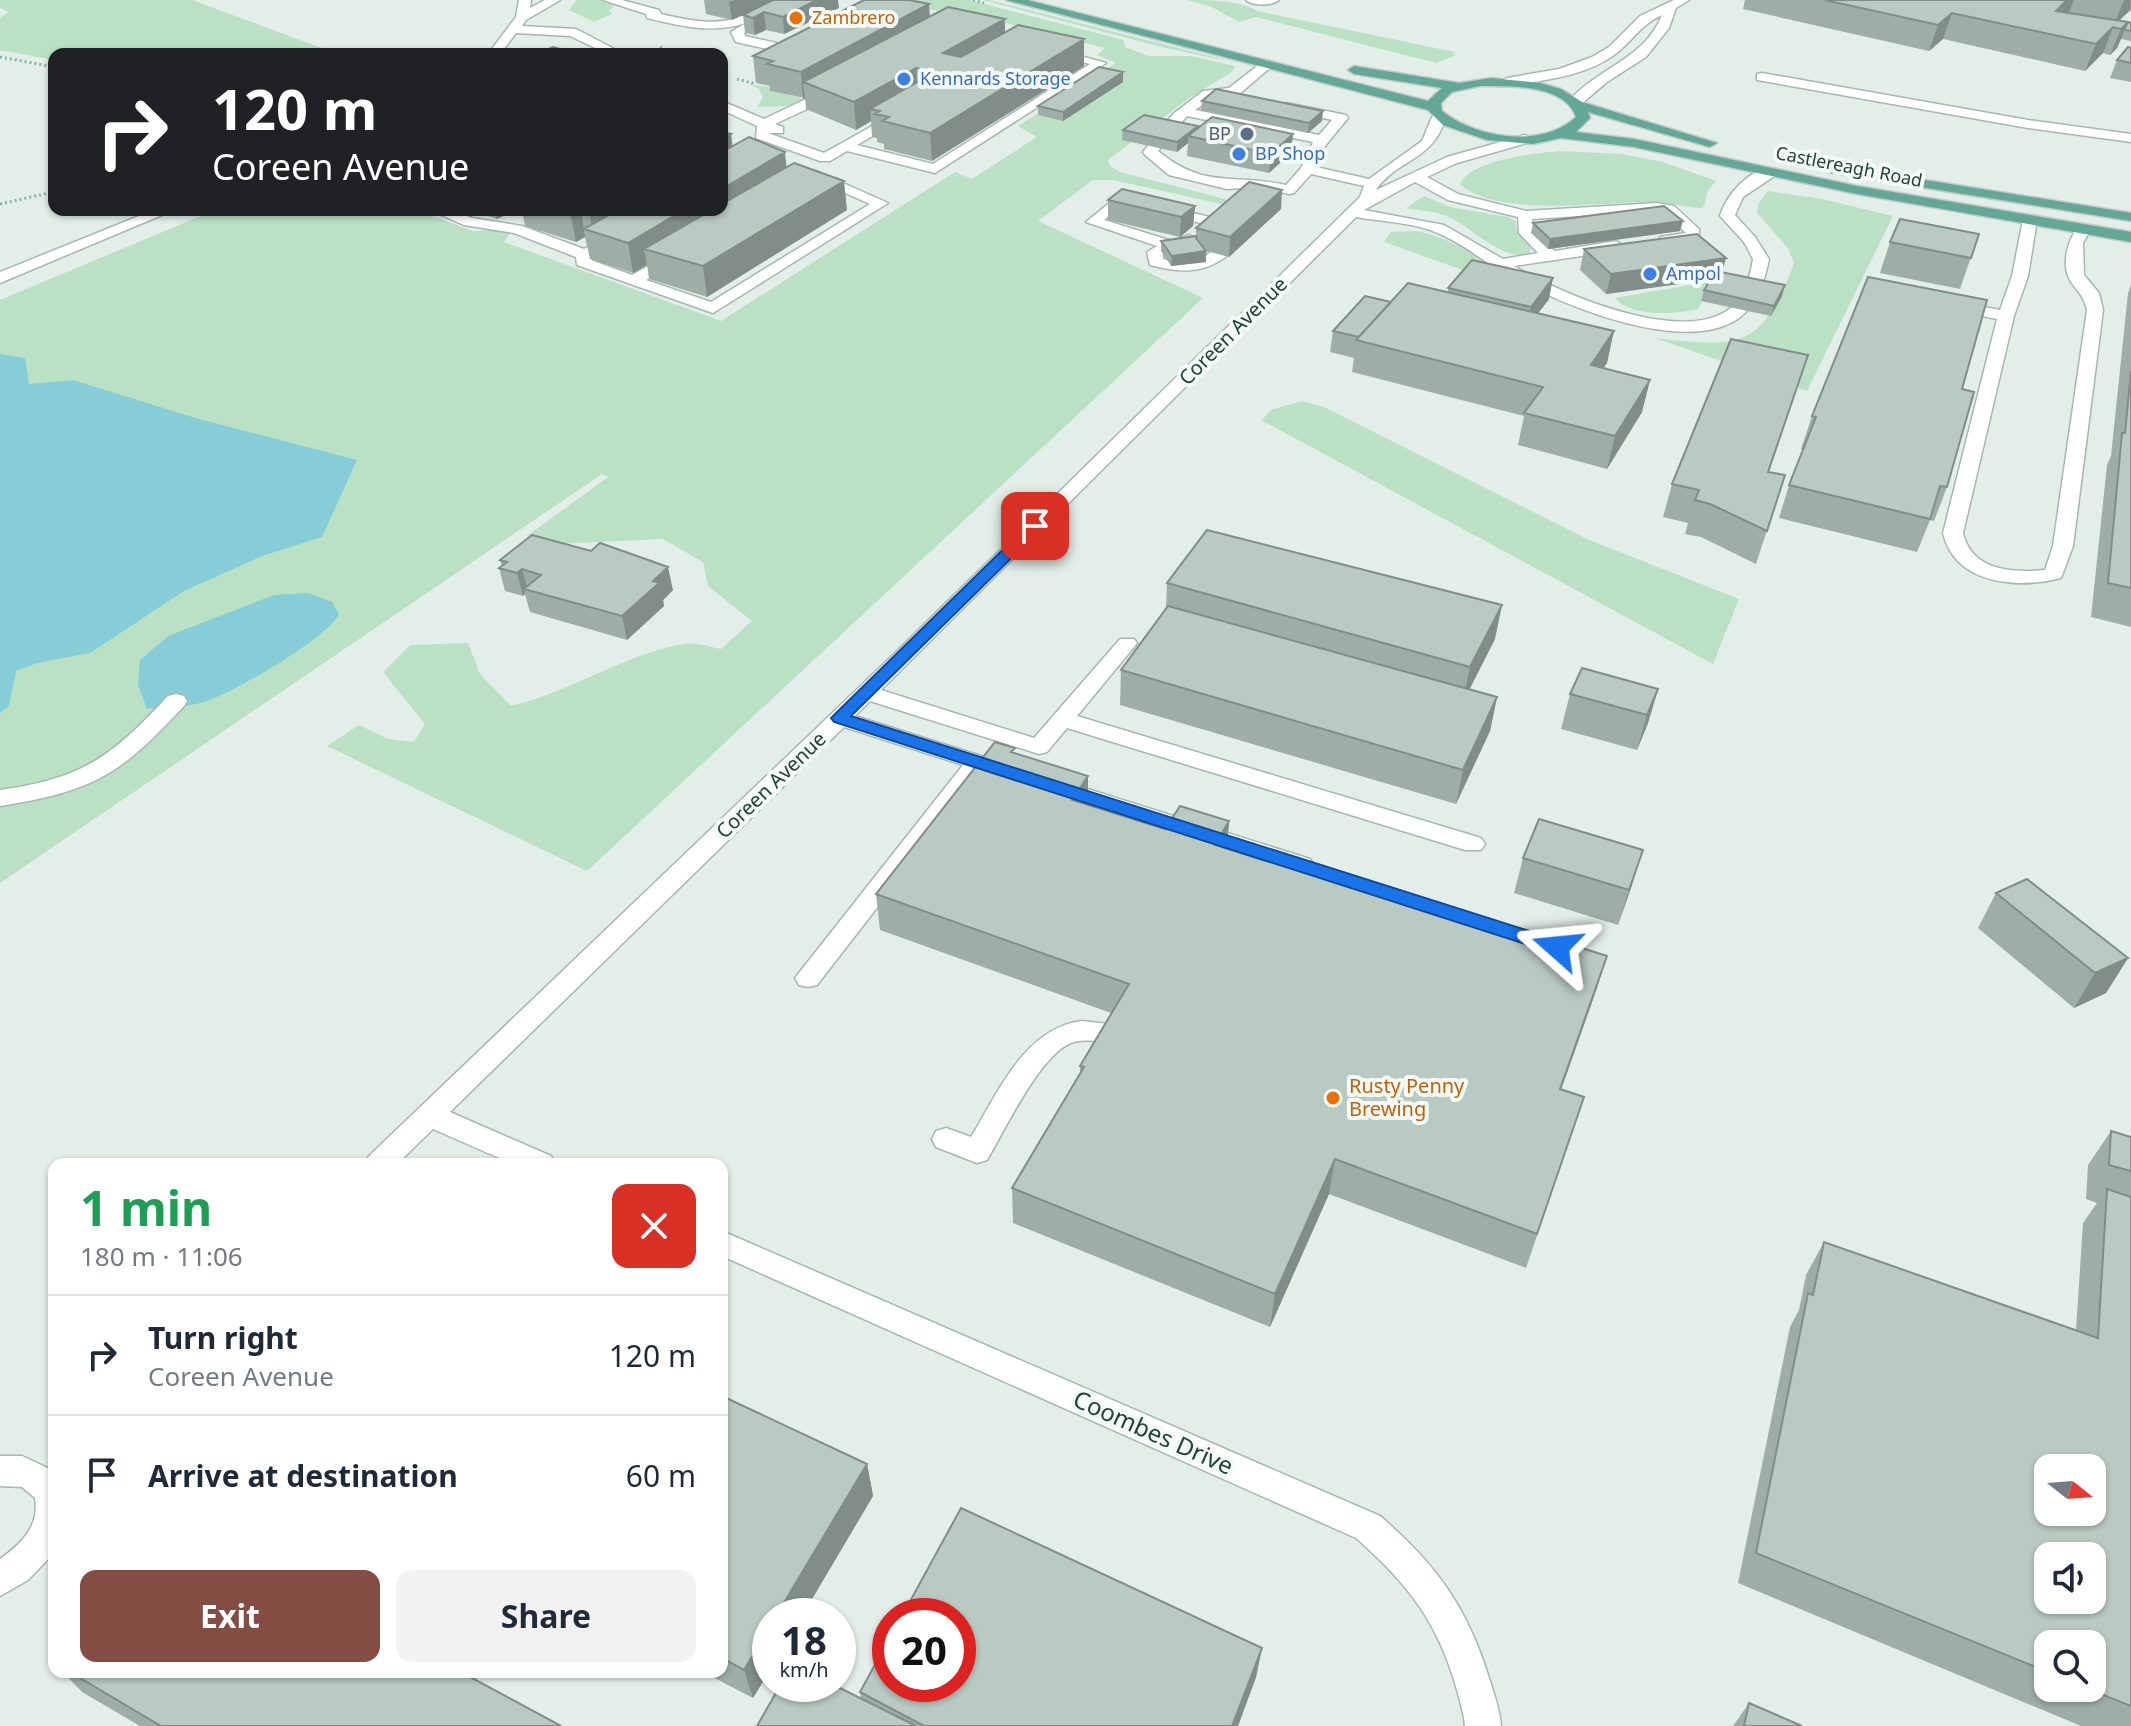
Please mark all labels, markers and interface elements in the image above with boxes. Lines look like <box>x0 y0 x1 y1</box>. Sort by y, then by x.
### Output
place label: Zambrero <box>812 5 895 29</box>
marker: Zambrero <box>787 9 805 27</box>
place label: Kennards Storage <box>920 66 1071 90</box>
text: 120 m <box>212 70 377 146</box>
marker: Kennards Storage <box>895 70 913 88</box>
icon: right <box>80 80 184 184</box>
place label: BP <box>1208 121 1231 145</box>
marker: BP <box>1238 125 1256 143</box>
street label: Castlereagh Road <box>1774 140 1925 192</box>
place label: BP Shop <box>1255 141 1325 165</box>
text: Coreen Avenue <box>212 142 469 191</box>
marker: BP Shop <box>1230 145 1248 163</box>
place label: Ampol <box>1666 261 1721 285</box>
marker: Ampol <box>1641 265 1659 283</box>
street label: Coreen Avenue <box>1173 271 1293 391</box>
pin <box>1001 492 1069 560</box>
icon: arrive <box>1013 504 1057 548</box>
street label: Coreen Avenue <box>710 725 831 844</box>
position arrow <box>1515 905 1599 989</box>
place label: Rusty Penny Brewing <box>1349 1072 1465 1122</box>
marker: Rusty Penny Brewing <box>1324 1089 1342 1107</box>
text: 1 min <box>80 1175 212 1240</box>
button: close <box>612 1184 696 1268</box>
text: 180 m · 11:06 <box>80 1238 243 1274</box>
text: Turn right <box>148 1317 298 1358</box>
icon: right <box>80 1333 124 1377</box>
text: 120 m <box>609 1335 696 1376</box>
text: Coreen Avenue <box>148 1358 334 1394</box>
street label: Coombes Drive <box>1068 1382 1239 1482</box>
icon: arrive <box>80 1453 124 1497</box>
north arrow <box>2034 1454 2106 1526</box>
map controls <box>2034 1454 2106 1702</box>
text: Arrive at destination <box>148 1455 458 1496</box>
text: 60 m <box>626 1455 696 1496</box>
button: sound <box>2034 1542 2106 1614</box>
button: Exit <box>80 1570 380 1662</box>
button: Share <box>396 1570 696 1662</box>
speed limit sign: 20 <box>872 1598 976 1702</box>
text: 18 <box>781 1612 827 1667</box>
button: search <box>2034 1630 2106 1702</box>
text: km/h <box>779 1656 829 1683</box>

